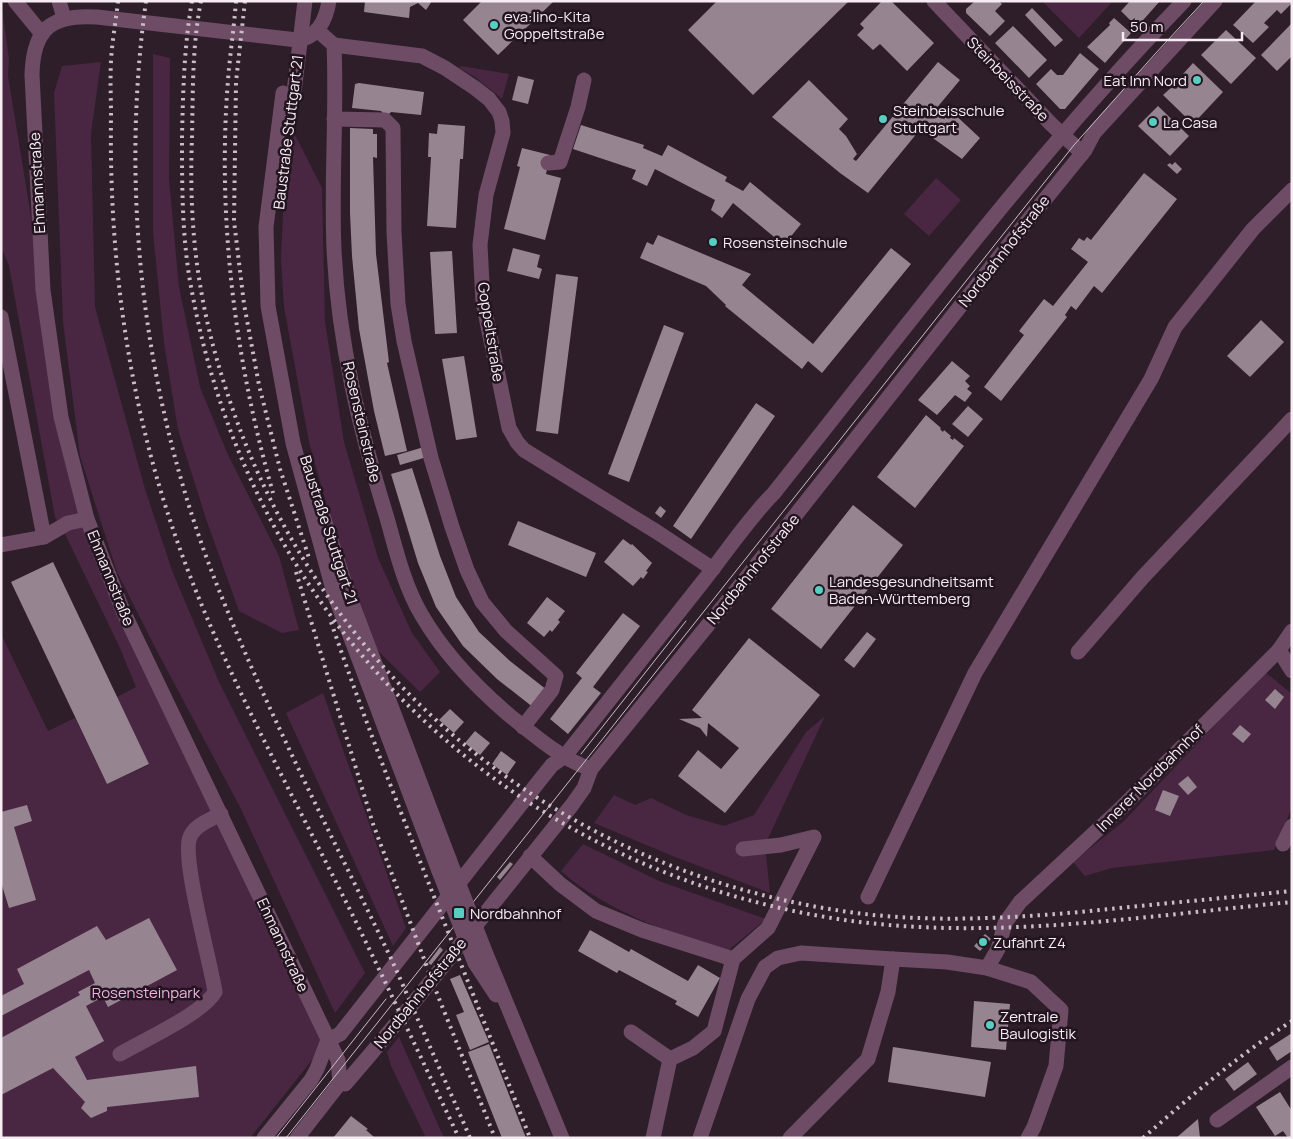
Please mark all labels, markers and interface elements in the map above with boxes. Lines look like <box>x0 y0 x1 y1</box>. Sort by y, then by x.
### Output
place label: eva:lino-Kita Goppeltstraße <box>504 6 605 44</box>
scale bar <box>1123 10 1242 42</box>
text: 50 m <box>1130 16 1164 37</box>
marker: eva:lino-Kita Goppeltstraße <box>488 19 500 31</box>
street label: Steinbeisstraße <box>962 32 1054 126</box>
street label: Baustraße Stuttgart 21 <box>268 53 308 211</box>
place label: Eat Inn Nord <box>1104 70 1187 91</box>
marker: Eat Inn Nord <box>1191 74 1203 86</box>
place label: Steinbeisschule Stuttgart <box>893 100 1005 138</box>
place label: La Casa <box>1163 112 1217 133</box>
marker: Steinbeisschule Stuttgart <box>877 113 889 125</box>
marker: La Casa <box>1147 116 1159 128</box>
street label: Ehmannstraße <box>24 132 50 234</box>
street label: Nordbahnhofstraße <box>954 191 1054 311</box>
place label: Rosensteinschule <box>723 232 848 253</box>
marker: Rosensteinschule <box>707 236 719 248</box>
street label: Goppeltstraße <box>473 281 509 384</box>
street label: Rosensteinstraße <box>338 360 386 485</box>
street label: Baustraße Stuttgart 21 <box>295 453 363 607</box>
street label: Nordbahnhofstraße <box>702 509 804 629</box>
street label: Ehmannstraße <box>82 527 140 629</box>
place label: Landesgesundheitsamt Baden-Württemberg <box>829 571 994 609</box>
marker: Landesgesundheitsamt Baden-Württemberg <box>813 584 825 596</box>
street label: Innerer Nordbahnhof <box>1092 719 1209 836</box>
street label: Ehmannstraße <box>252 895 314 996</box>
place label: Nordbahnhof <box>470 903 562 924</box>
marker: Nordbahnhof <box>452 906 466 920</box>
place label: Zufahrt Z4 <box>993 932 1066 953</box>
street label: Nordbahnhofstraße <box>369 933 471 1053</box>
marker: Zufahrt Z4 <box>977 936 989 948</box>
park label: Rosensteinpark <box>92 982 201 1003</box>
place label: Zentrale Baulogistik <box>1000 1006 1077 1044</box>
marker: Zentrale Baulogistik <box>984 1019 996 1031</box>

